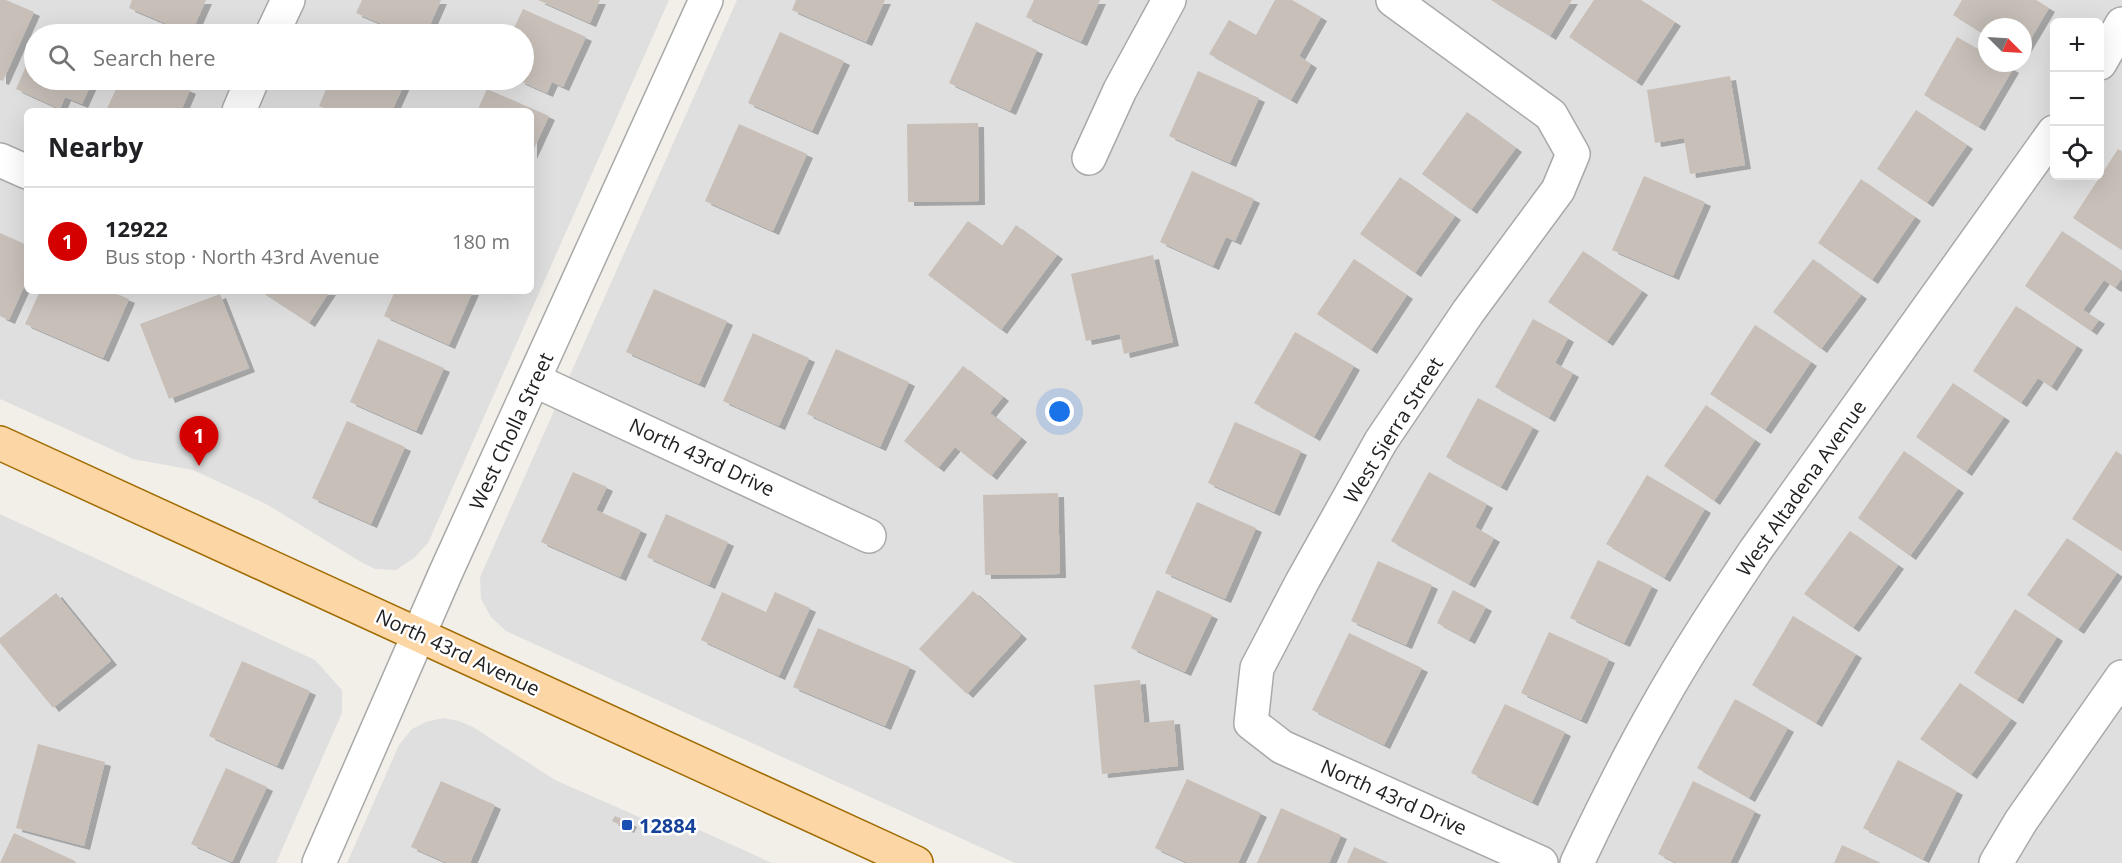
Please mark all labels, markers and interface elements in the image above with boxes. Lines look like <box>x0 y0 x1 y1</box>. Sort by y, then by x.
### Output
north arrow <box>1978 18 2032 72</box>
map controls <box>2050 18 2104 180</box>
button: + <box>2050 18 2104 72</box>
search box <box>24 24 534 90</box>
icon: search <box>45 41 78 74</box>
text: Search here <box>93 42 216 72</box>
button: − <box>2050 72 2104 126</box>
button: locate <box>2050 126 2104 180</box>
text: Nearby <box>48 129 143 165</box>
text: 12922 <box>105 213 168 243</box>
text: 1 <box>62 228 73 255</box>
text: 180 m <box>452 228 510 255</box>
text: Bus stop · North 43rd Avenue <box>105 243 379 270</box>
street label: West Cholla Street <box>463 348 559 514</box>
street label: West Sierra Street <box>1337 352 1449 508</box>
street label: West Altadena Avenue <box>1730 395 1872 581</box>
your location <box>1045 397 1074 426</box>
street label: North 43rd Drive <box>625 412 779 502</box>
pin: 1 <box>180 416 218 466</box>
street label: North 43rd Avenue <box>372 602 544 702</box>
street label: North 43rd Drive <box>1317 753 1471 841</box>
place label: 12884 <box>639 812 697 839</box>
marker: 12884 <box>620 818 634 832</box>

